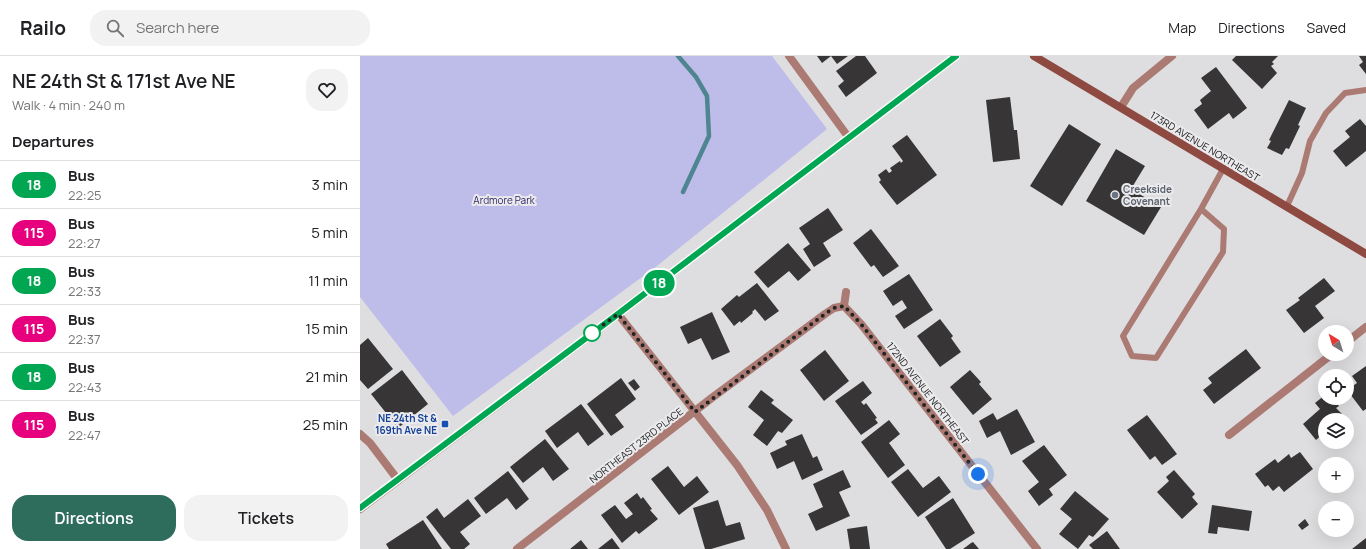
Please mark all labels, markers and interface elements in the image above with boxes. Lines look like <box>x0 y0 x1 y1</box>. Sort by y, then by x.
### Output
search box <box>90 10 370 46</box>
text: Railo <box>20 15 66 41</box>
icon: search <box>104 17 126 39</box>
text: Search here <box>136 17 219 38</box>
text: Map <box>1168 18 1196 37</box>
text: Directions <box>1218 18 1285 37</box>
text: Saved <box>1307 18 1346 37</box>
text: NE 24th St & 171st Ave NE <box>12 68 236 94</box>
button: heart <box>306 69 348 111</box>
text: Walk · 4 min · 240 m <box>12 96 125 114</box>
street label: 173RD AVENUE NORTHEAST <box>1148 108 1262 184</box>
text: Departures <box>12 131 94 152</box>
text: Bus <box>68 165 95 186</box>
text: 3 min <box>312 174 348 195</box>
text: 18 <box>27 175 41 194</box>
place label: Creekside Covenant <box>1123 182 1172 208</box>
text: 22:25 <box>68 186 102 204</box>
marker: Creekside Covenant <box>1110 190 1120 200</box>
park label: Ardmore Park <box>473 193 536 207</box>
text: Bus <box>68 213 95 234</box>
text: 5 min <box>311 222 348 243</box>
text: 115 <box>24 223 44 242</box>
text: 22:27 <box>68 234 101 252</box>
text: Bus <box>68 261 95 282</box>
text: 11 min <box>308 270 348 291</box>
line badge: 18 <box>641 270 677 296</box>
text: 18 <box>27 271 41 290</box>
text: 18 <box>652 273 666 292</box>
text: 22:33 <box>68 282 101 300</box>
text: Bus <box>68 309 95 330</box>
text: 15 min <box>305 318 348 339</box>
text: 115 <box>24 319 44 338</box>
unlabelled marker <box>583 324 601 342</box>
north arrow <box>1318 325 1354 361</box>
map controls <box>1318 325 1354 537</box>
text: 22:37 <box>68 330 100 348</box>
street label: 172ND AVENUE NORTHEAST <box>884 339 972 447</box>
text: Bus <box>68 357 95 378</box>
text: 21 min <box>305 366 348 387</box>
text: 18 <box>27 367 41 386</box>
button: locate <box>1318 369 1354 405</box>
text: 22:43 <box>68 378 102 396</box>
street label: NORTHEAST 23RD PLACE <box>586 404 686 486</box>
text: Bus <box>68 405 95 426</box>
place label: NE 24th St & 169th Ave NE <box>375 411 437 437</box>
button: layers <box>1318 413 1354 449</box>
text: 25 min <box>303 414 348 435</box>
text: 115 <box>24 415 44 434</box>
marker: NE 24th St & 169th Ave NE <box>440 419 450 429</box>
text: 22:47 <box>68 426 101 444</box>
button: + <box>1318 457 1354 493</box>
your location <box>968 464 988 484</box>
button: Directions <box>12 495 176 541</box>
button: Tickets <box>184 495 348 541</box>
button: − <box>1318 501 1354 537</box>

